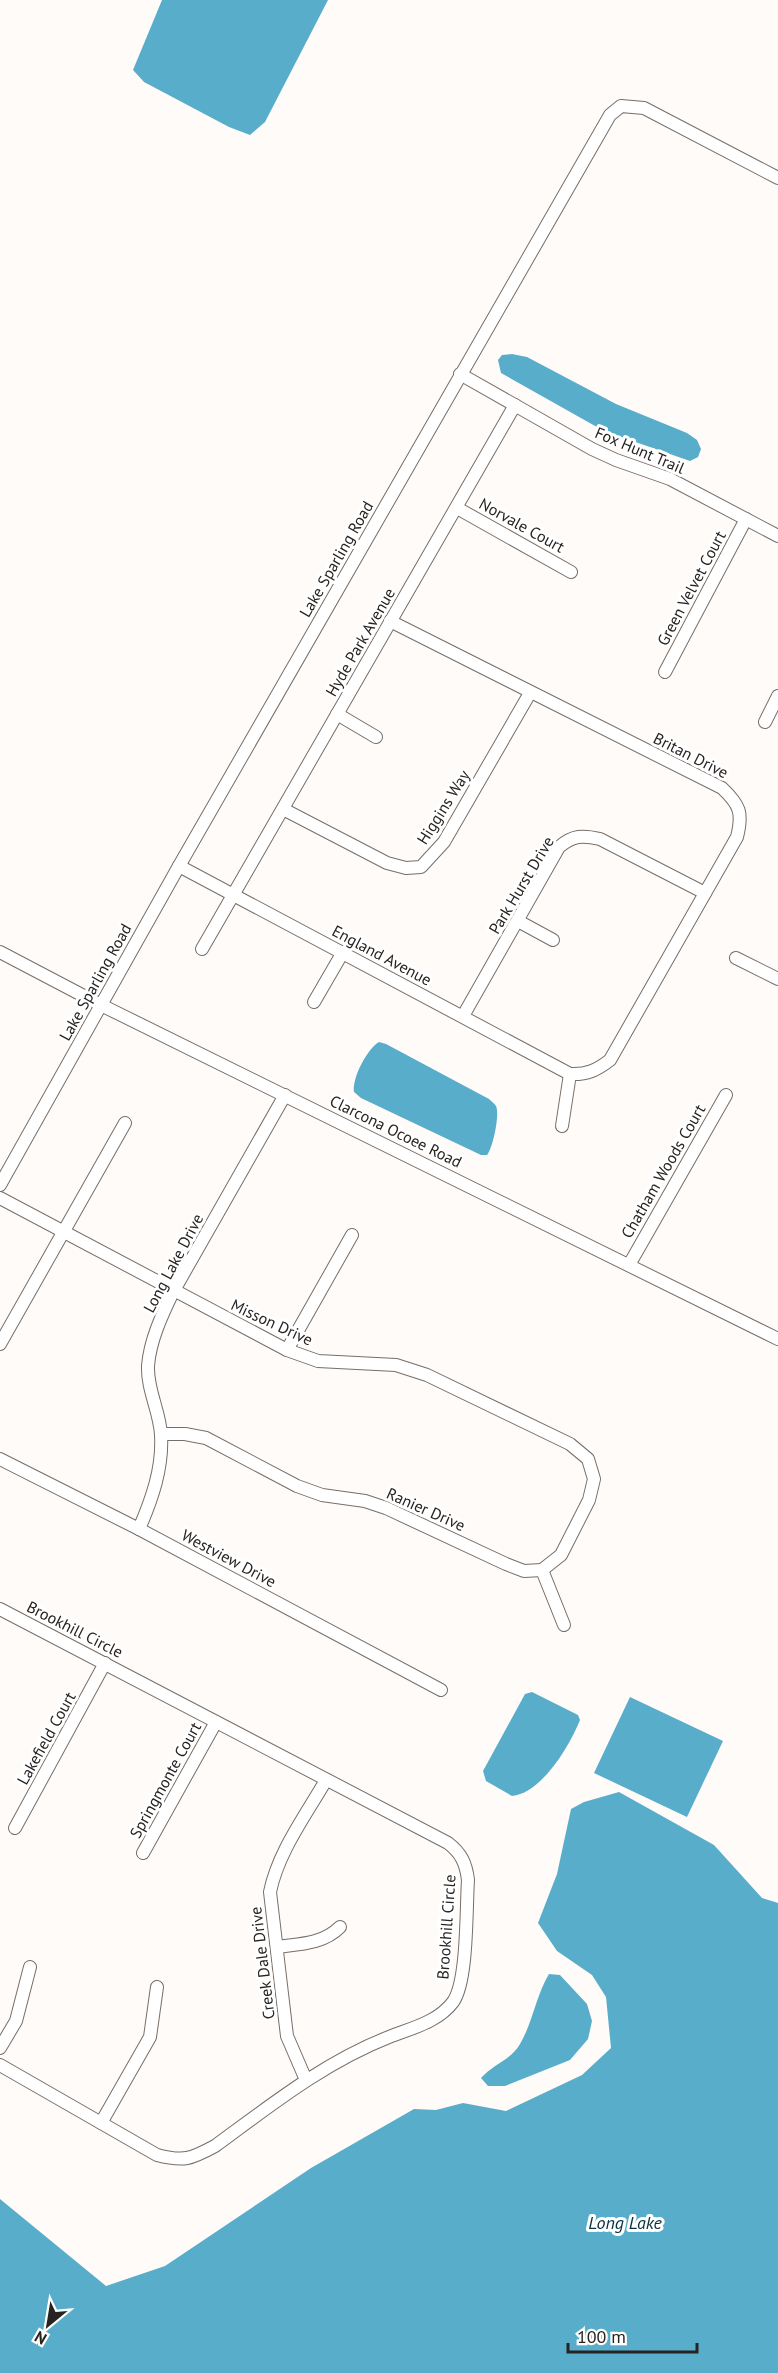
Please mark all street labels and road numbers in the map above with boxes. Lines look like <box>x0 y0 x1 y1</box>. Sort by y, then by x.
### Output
street label: Fox Hunt Trail <box>592 422 688 478</box>
street label: Norvale Court <box>476 493 569 557</box>
street label: Lake Sparling Road <box>295 497 377 621</box>
street label: Green Velvet Court <box>652 527 730 649</box>
street label: Hyde Park Avenue <box>321 584 399 700</box>
street label: Britan Drive <box>650 728 732 782</box>
street label: Higgins Way <box>412 766 474 848</box>
street label: Park Hurst Drive <box>484 833 558 937</box>
street label: Lake Sparling Road <box>55 920 135 1044</box>
street label: England Avenue <box>329 920 435 990</box>
street label: Clarcona Ocoee Road <box>327 1090 465 1172</box>
street label: Chatham Woods Court <box>616 1100 710 1242</box>
street label: Long Lake Drive <box>139 1210 207 1316</box>
street label: Misson Drive <box>228 1294 316 1350</box>
street label: Ranier Drive <box>384 1483 468 1535</box>
street label: Westview Drive <box>178 1525 280 1591</box>
street label: Brookhill Circle <box>24 1596 126 1662</box>
street label: Lakefield Court <box>12 1688 80 1788</box>
street label: Springmonte Court <box>125 1718 205 1841</box>
street label: Brookhill Circle <box>432 1874 460 1980</box>
street label: Creek Dale Drive <box>245 1906 279 2020</box>

